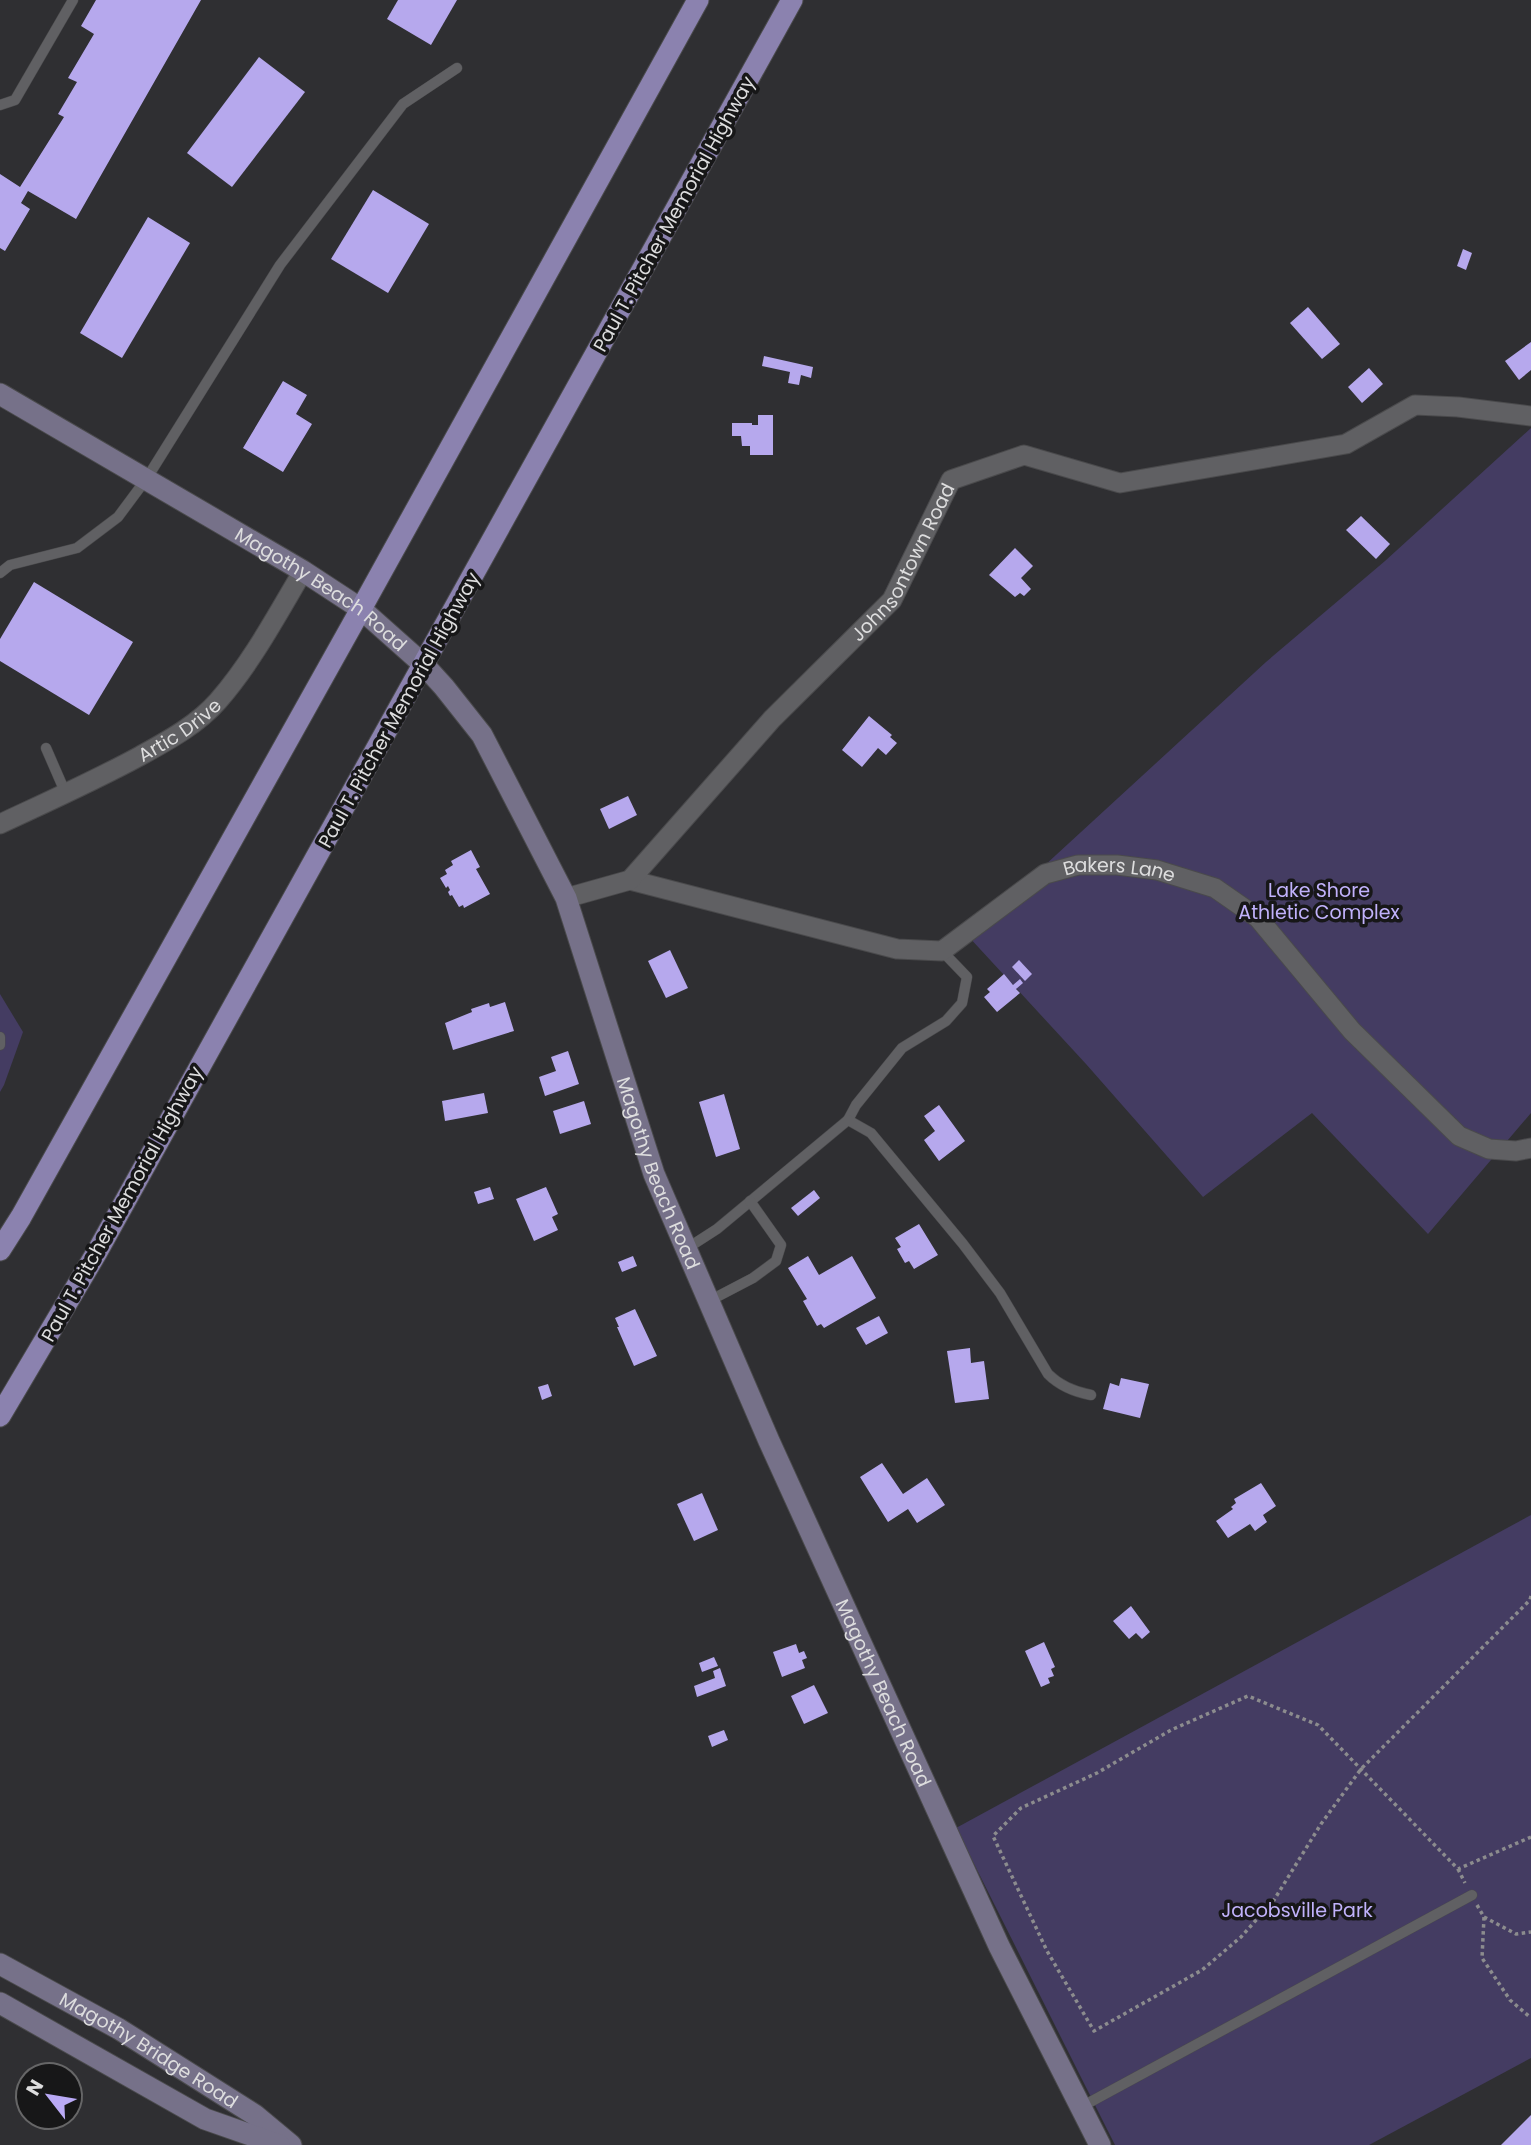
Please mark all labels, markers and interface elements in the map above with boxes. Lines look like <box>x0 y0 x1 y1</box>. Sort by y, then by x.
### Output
street label: Paul T. Pitcher Memorial Highway <box>587 71 761 357</box>
street label: Johnsontown Road <box>845 478 961 647</box>
street label: Magothy Beach Road <box>230 521 413 657</box>
street label: Paul T. Pitcher Memorial Highway <box>312 567 486 853</box>
street label: Artic Drive <box>133 692 227 768</box>
street label: Bakers Lane <box>1060 851 1179 888</box>
park label: Lake Shore Athletic Complex <box>1238 877 1400 926</box>
street label: Paul T. Pitcher Memorial Highway <box>35 1061 209 1347</box>
street label: Magothy Beach Road <box>610 1073 707 1273</box>
street label: Magothy Beach Road <box>829 1595 938 1791</box>
park label: Jacobsville Park <box>1221 1897 1373 1924</box>
street label: Magothy Bridge Road <box>55 1986 243 2115</box>
north arrow <box>14 2061 84 2131</box>
text: N <box>20 2074 50 2101</box>

